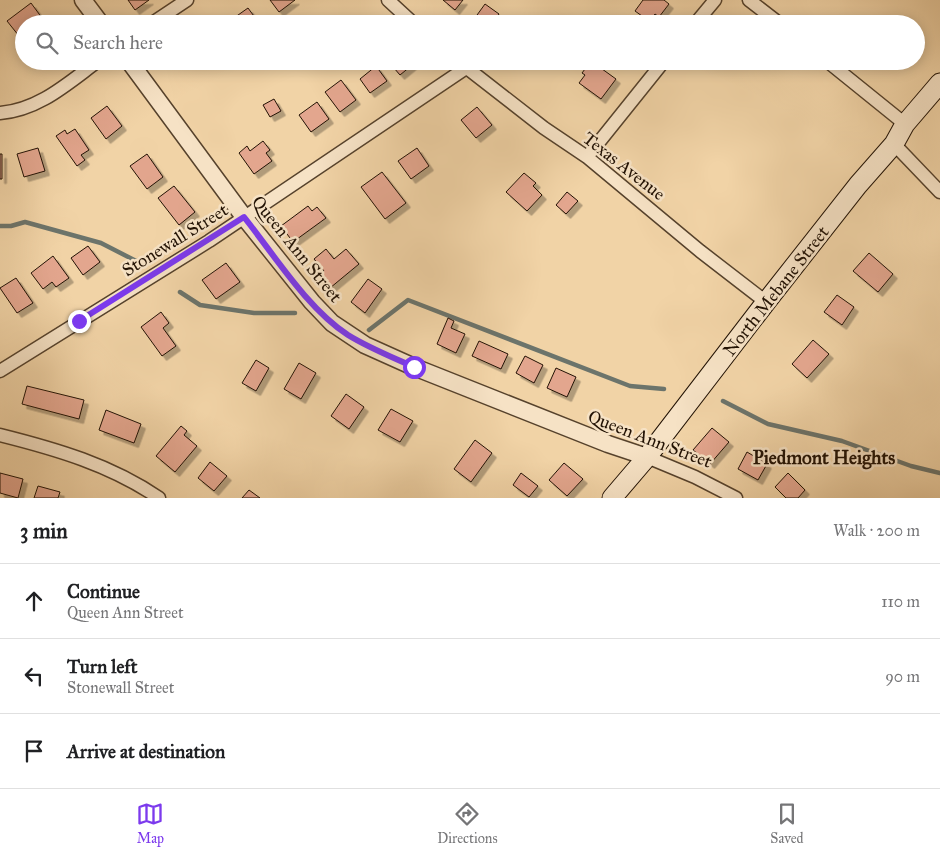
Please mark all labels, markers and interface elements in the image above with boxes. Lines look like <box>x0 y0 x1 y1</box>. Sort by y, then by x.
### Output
search box <box>15 15 925 70</box>
icon: search <box>33 29 61 57</box>
text: Search here <box>73 31 163 54</box>
street label: Texas Avenue <box>578 127 670 205</box>
street label: Queen Ann Street <box>247 191 347 307</box>
street label: Stonewall Street <box>118 198 233 281</box>
street label: North Mebane Street <box>718 221 834 360</box>
route end <box>68 310 91 333</box>
route start <box>403 356 426 379</box>
street label: Queen Ann Street <box>585 405 716 473</box>
district label: Piedmont Heights <box>753 446 895 470</box>
text: 3 min <box>20 518 68 544</box>
text: Walk · 200 m <box>833 521 920 540</box>
text: Continue <box>67 580 140 603</box>
icon: ahead <box>20 587 48 615</box>
text: 110 m <box>881 592 920 611</box>
text: Queen Ann Street <box>67 603 184 622</box>
text: Turn left <box>67 655 137 678</box>
icon: left <box>20 662 48 690</box>
text: 90 m <box>885 667 920 686</box>
text: Stonewall Street <box>67 678 174 697</box>
icon: arrive <box>20 737 48 765</box>
text: Arrive at destination <box>67 740 225 763</box>
tab: Map <box>136 800 164 847</box>
tab: Directions <box>437 800 498 847</box>
tab: Saved <box>770 800 804 847</box>

